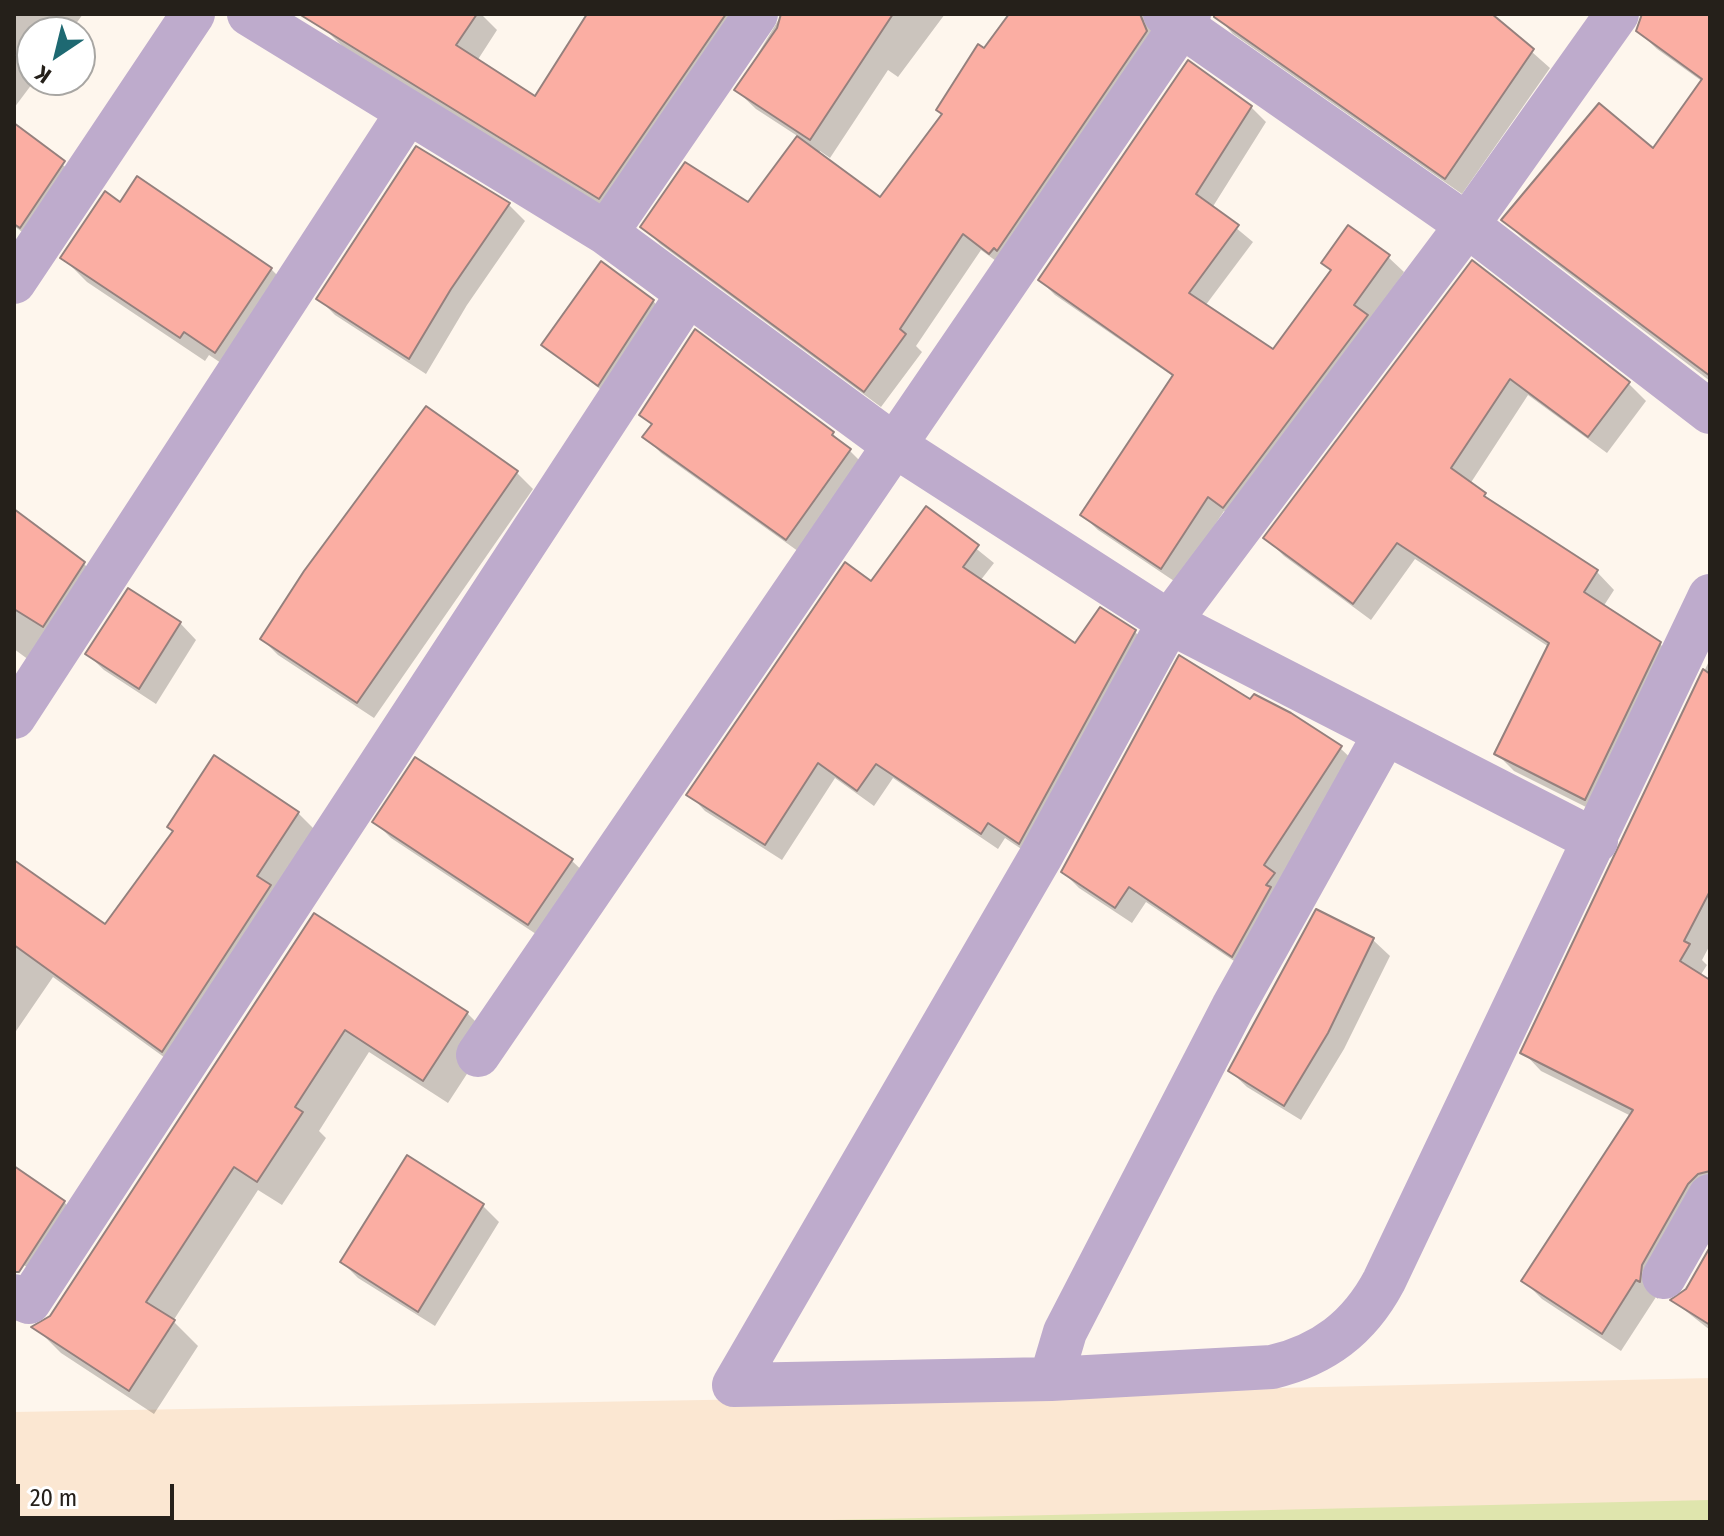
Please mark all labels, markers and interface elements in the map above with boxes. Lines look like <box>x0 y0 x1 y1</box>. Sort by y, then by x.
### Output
north arrow <box>16 16 96 96</box>
text: K <box>30 60 56 89</box>
scale bar <box>20 1468 178 1518</box>
text: 20 m <box>30 1484 77 1512</box>

